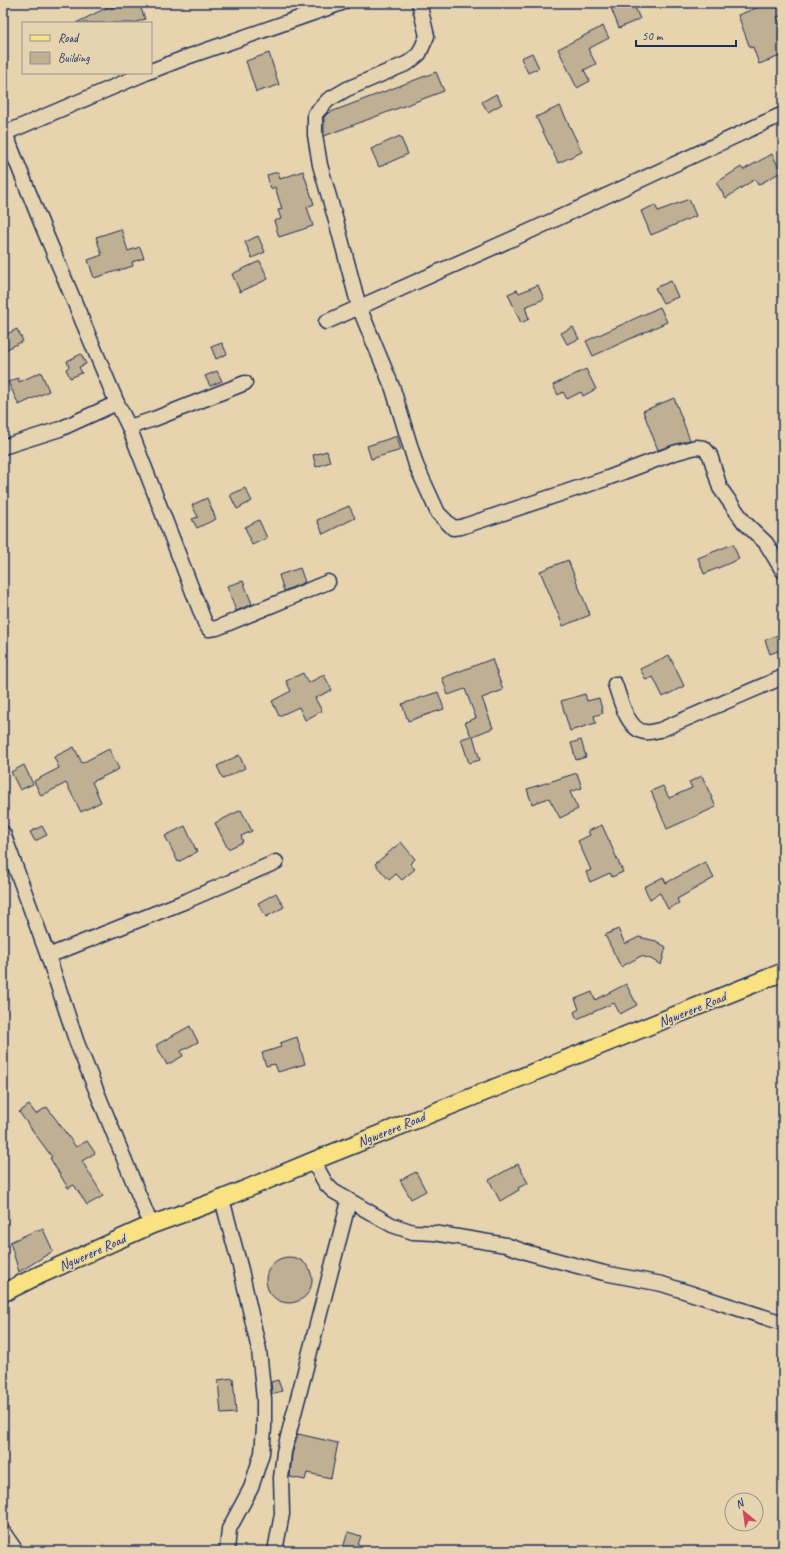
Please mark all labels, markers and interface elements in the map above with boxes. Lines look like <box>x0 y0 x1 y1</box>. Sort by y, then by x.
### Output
legend <box>22 22 152 74</box>
scale bar <box>636 22 736 48</box>
text: 50 m <box>642 28 664 44</box>
text: Road <box>58 30 80 46</box>
text: Building <box>58 50 90 66</box>
street label: Ngwerere Road <box>656 987 731 1031</box>
street label: Ngwerere Road <box>355 1107 430 1151</box>
street label: Ngwerere Road <box>56 1229 131 1275</box>
north arrow <box>724 1492 764 1532</box>
text: N <box>733 1494 747 1511</box>

